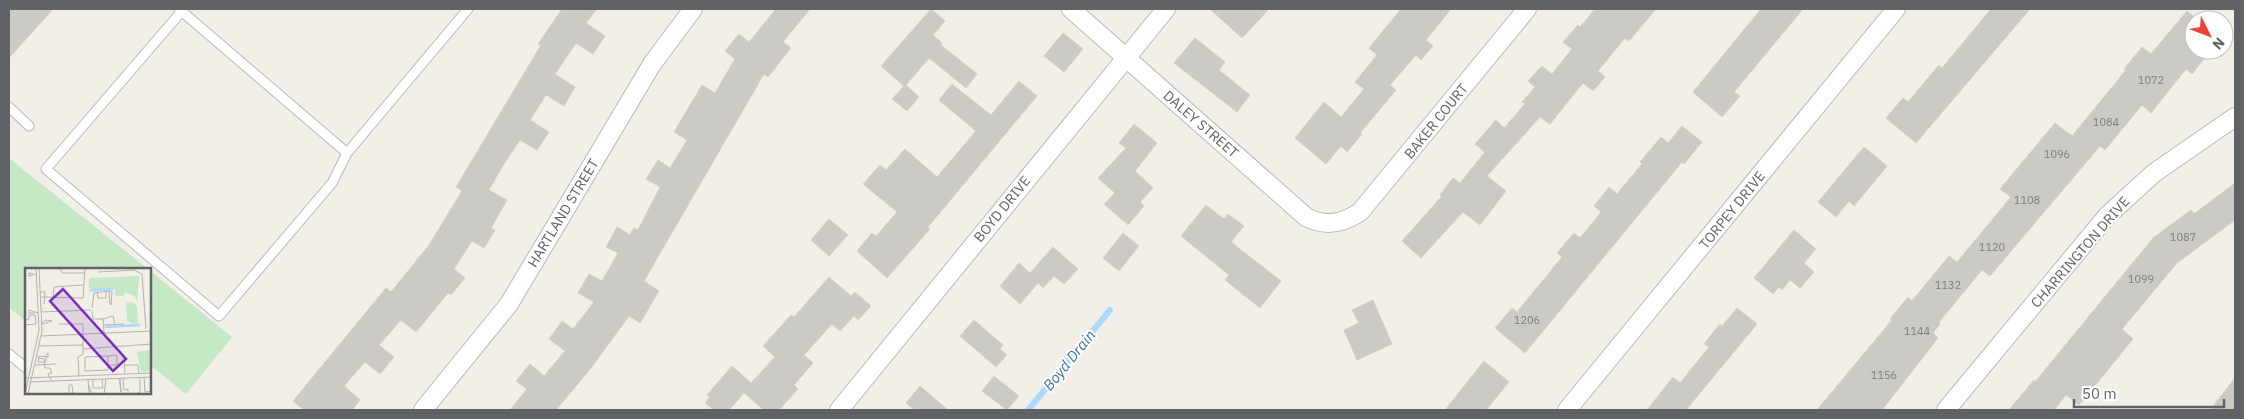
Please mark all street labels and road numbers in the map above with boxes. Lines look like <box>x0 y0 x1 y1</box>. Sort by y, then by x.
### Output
street label: BAKER COURT <box>1400 80 1472 162</box>
street label: DALEY STREET <box>1160 86 1242 162</box>
street label: HARTLAND STREET <box>523 155 603 271</box>
street label: TORPEY DRIVE <box>1695 167 1769 253</box>
street label: BOYD DRIVE <box>970 172 1034 246</box>
street label: CHARRINGTON DRIVE <box>2027 193 2133 311</box>

